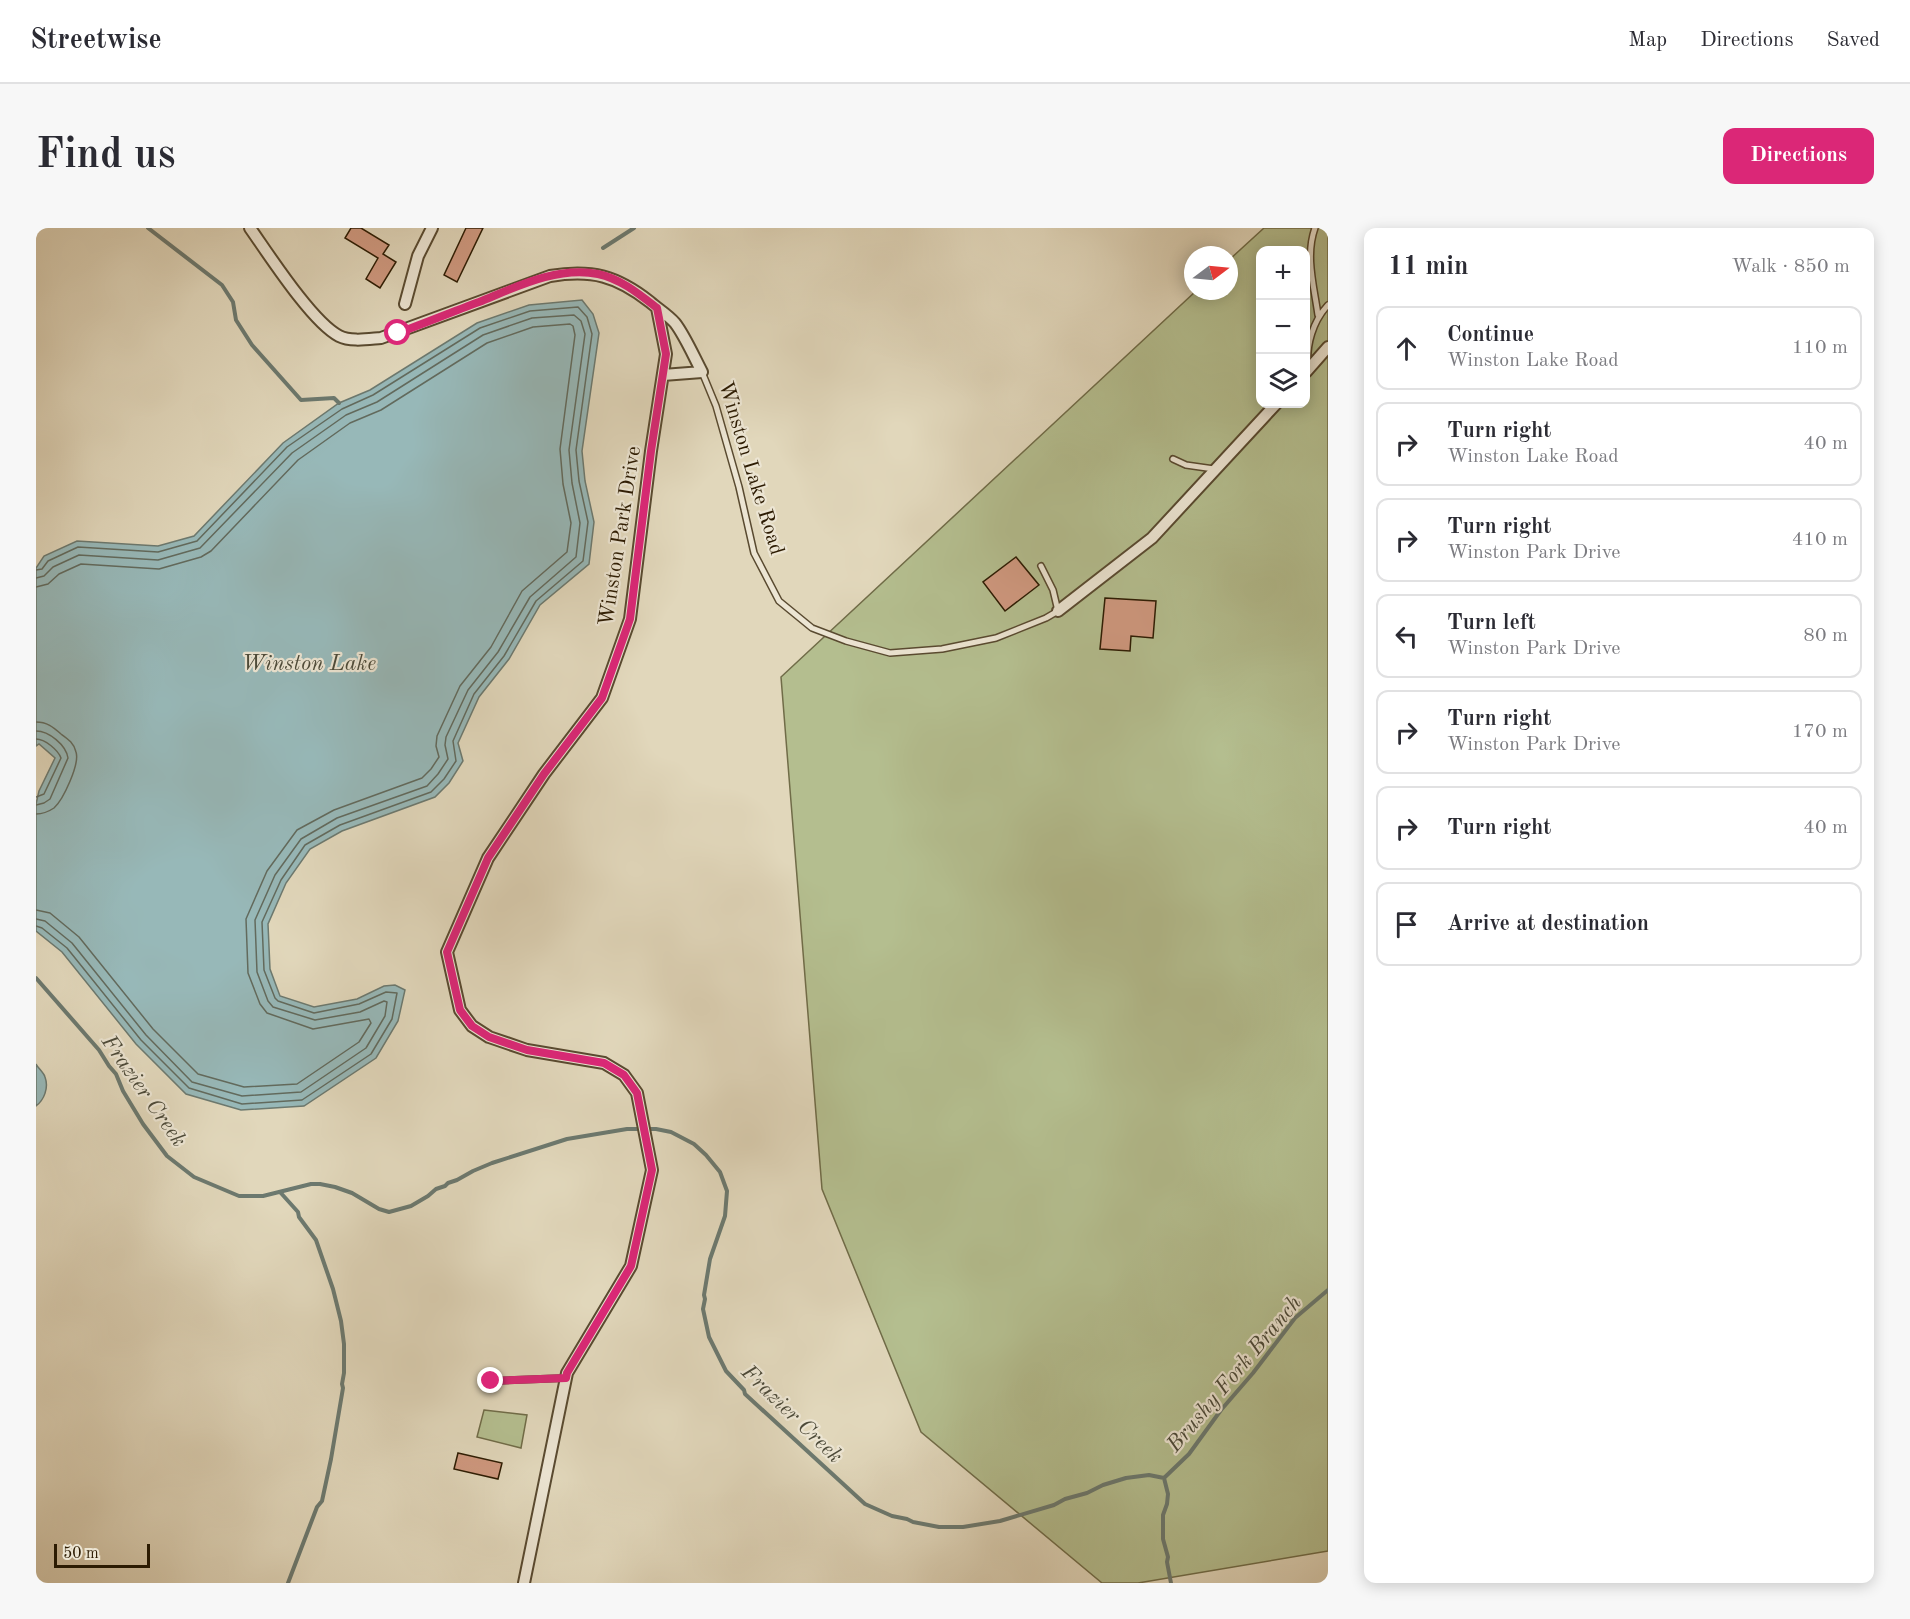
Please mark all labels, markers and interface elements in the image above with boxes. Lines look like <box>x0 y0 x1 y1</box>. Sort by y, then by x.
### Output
text: Streetwise <box>30 27 162 55</box>
text: Map <box>1628 30 1667 51</box>
text: Directions <box>1700 30 1794 51</box>
text: Saved <box>1827 30 1880 51</box>
button: Directions <box>1723 128 1874 184</box>
text: Find us <box>36 135 175 177</box>
north arrow <box>1184 246 1238 300</box>
map controls <box>1256 246 1310 408</box>
button: + <box>1256 246 1310 300</box>
text: 11 min <box>1388 254 1468 280</box>
text: Walk · 850 m <box>1731 257 1850 277</box>
button: − <box>1256 300 1310 354</box>
route start <box>384 319 410 345</box>
text: Continue <box>1447 324 1534 346</box>
icon: ahead <box>1390 332 1423 365</box>
text: 110 m <box>1792 338 1848 358</box>
text: Winston Lake Road <box>1447 351 1619 371</box>
button: layers <box>1256 354 1310 408</box>
street label: Winston Lake Road <box>714 379 787 558</box>
text: Turn right <box>1447 420 1551 442</box>
icon: right <box>1390 428 1423 461</box>
text: 40 m <box>1803 434 1848 454</box>
street label: Winston Park Drive <box>596 445 645 628</box>
text: Winston Lake Road <box>1447 447 1619 467</box>
text: Turn right <box>1447 516 1551 538</box>
icon: right <box>1390 524 1423 557</box>
text: 410 m <box>1792 530 1848 550</box>
text: Winston Park Drive <box>1447 543 1621 563</box>
text: Turn left <box>1447 612 1536 634</box>
icon: left <box>1390 620 1423 653</box>
text: 80 m <box>1803 626 1848 646</box>
text: Winston Park Drive <box>1447 639 1621 659</box>
water label: Winston Lake <box>242 653 376 675</box>
text: Turn right <box>1447 708 1551 730</box>
icon: right <box>1390 716 1423 749</box>
text: 170 m <box>1792 722 1848 742</box>
text: Winston Park Drive <box>1447 735 1621 755</box>
icon: right <box>1390 812 1423 845</box>
text: Turn right <box>1447 817 1551 839</box>
text: 40 m <box>1803 818 1848 838</box>
icon: arrive <box>1390 908 1423 941</box>
text: Arrive at destination <box>1447 913 1649 935</box>
water label: Frazier Creek <box>96 1030 190 1151</box>
water label: Brushy Fork Branch <box>1162 1292 1306 1457</box>
water label: Frazier Creek <box>736 1360 846 1468</box>
route end <box>477 1367 503 1393</box>
scale bar <box>54 1541 150 1568</box>
text: 50 m <box>63 1546 99 1562</box>

